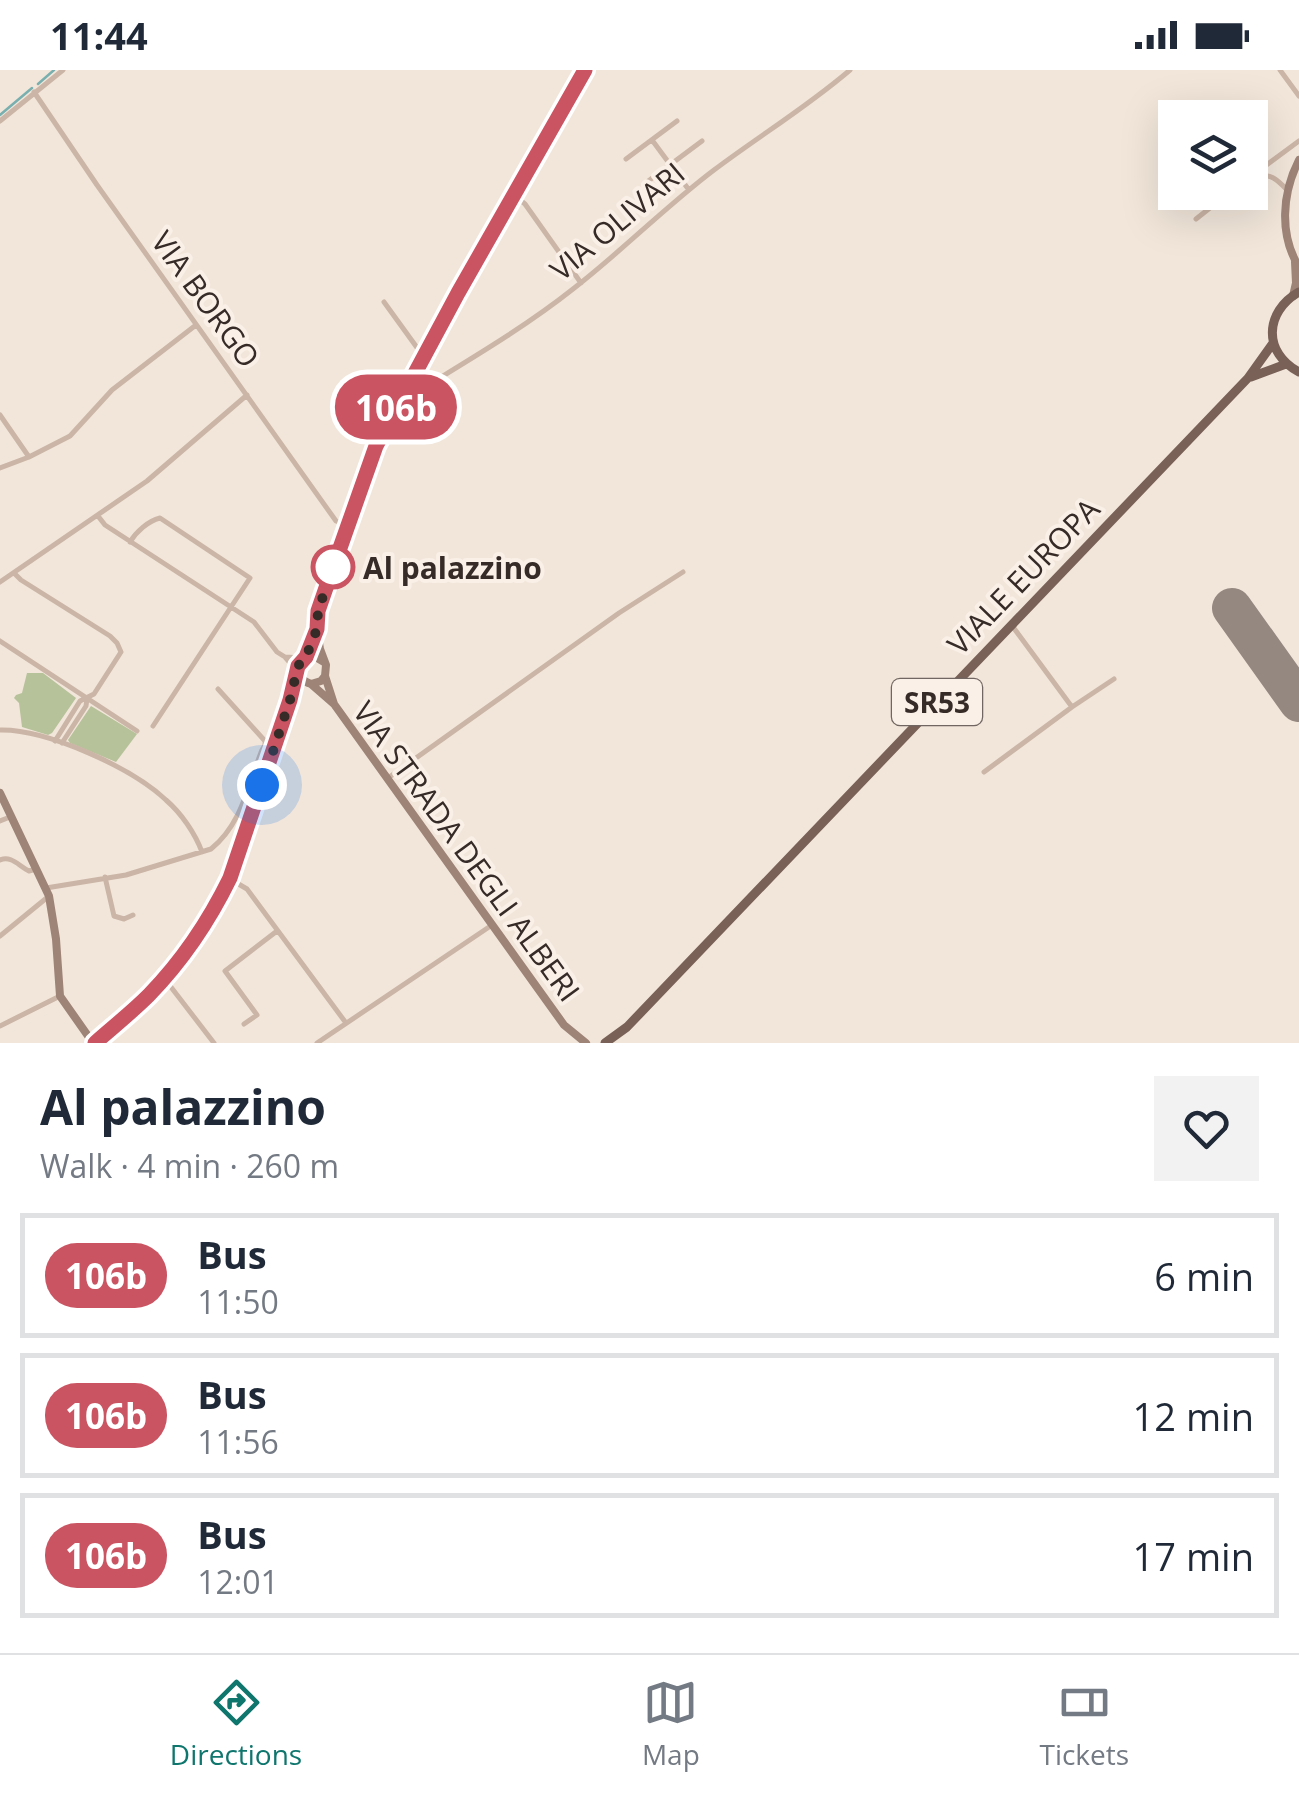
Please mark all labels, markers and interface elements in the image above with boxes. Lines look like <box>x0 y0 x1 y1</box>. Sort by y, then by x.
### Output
text: 11:44 <box>50 9 148 61</box>
map controls <box>1158 100 1268 210</box>
button: layers <box>1158 100 1268 210</box>
street label: VIA OLIVARI <box>541 153 693 289</box>
street label: VIA BORGO <box>143 222 269 376</box>
line badge: 106b <box>326 374 466 440</box>
text: 106b <box>355 384 437 431</box>
street label: VIALE EUROPA <box>938 489 1108 663</box>
marker: Al palazzino <box>312 546 354 588</box>
place label: Al palazzino <box>363 547 542 588</box>
road number: SR53 <box>892 679 982 725</box>
street label: VIA STRADA DEGLI ALBERI <box>344 693 590 1009</box>
your location <box>237 760 287 810</box>
text: Al palazzino <box>40 1074 326 1139</box>
button: heart <box>1154 1076 1259 1181</box>
text: Walk · 4 min · 260 m <box>40 1144 339 1187</box>
text: Bus <box>197 1228 267 1280</box>
text: 6 min <box>1154 1250 1254 1302</box>
text: 106b <box>65 1252 147 1299</box>
text: 11:50 <box>197 1280 279 1323</box>
text: Bus <box>197 1368 267 1420</box>
text: 12 min <box>1133 1390 1254 1442</box>
text: 106b <box>65 1392 147 1439</box>
text: 11:56 <box>197 1420 279 1463</box>
text: Bus <box>197 1508 267 1560</box>
text: 17 min <box>1133 1530 1254 1582</box>
text: 106b <box>65 1532 147 1579</box>
text: 12:01 <box>197 1560 279 1603</box>
tab: Directions <box>170 1675 302 1773</box>
tab: Map <box>642 1675 700 1773</box>
tab: Tickets <box>1039 1675 1129 1773</box>

